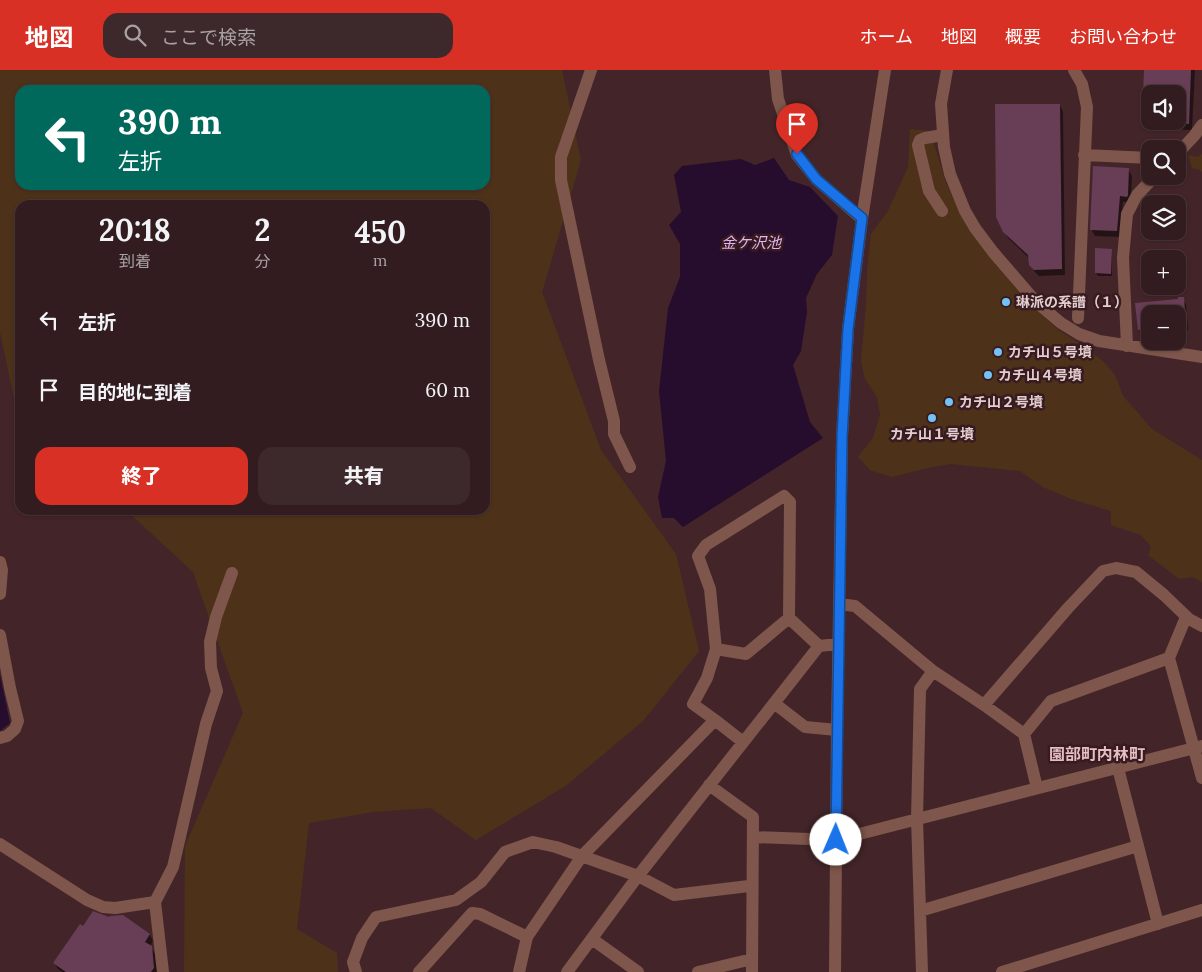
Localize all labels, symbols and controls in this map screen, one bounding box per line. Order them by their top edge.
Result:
search box [103,13,453,58]
icon: search [121,21,149,49]
text: 地図 [25,22,73,53]
text: ここで検索 [161,25,256,49]
text: ホーム [860,25,913,48]
text: 地図 [941,25,977,48]
text: 概要 [1005,25,1041,48]
text: お問い合わせ [1069,25,1177,48]
map controls [1141,85,1186,350]
button: sound [1141,85,1186,130]
text: 390 m [118,99,221,144]
pin [776,103,818,154]
icon: left [35,105,100,170]
icon: arrive [783,110,811,138]
button: search [1141,140,1186,185]
text: 左折 [118,147,162,175]
button: layers [1141,195,1186,240]
text: 20:18 [99,211,171,249]
text: 2 [255,211,271,249]
text: 450 [354,213,406,251]
water label: 金ケ沢池 [721,233,783,252]
text: m [373,250,387,270]
button: + [1141,250,1186,295]
text: 到着 [119,251,151,271]
text: 分 [255,251,271,271]
place label: 琳派の系譜（１） [1016,293,1128,311]
marker: 琳派の系譜（１） [1000,296,1012,308]
button: − [1141,305,1186,350]
icon: left [35,306,63,334]
text: 390 m [415,308,470,332]
text: 左折 [78,310,116,334]
place label: カチ山５号墳 [1008,343,1092,361]
marker: カチ山５号墳 [992,346,1004,358]
place label: カチ山４号墳 [998,366,1082,384]
marker: カチ山４号墳 [982,369,994,381]
icon: arrive [35,376,63,404]
text: 60 m [425,378,470,402]
text: 目的地に到着 [78,380,192,404]
place label: カチ山２号墳 [959,393,1043,411]
marker: カチ山２号墳 [943,396,955,408]
marker: カチ山１号墳 [926,412,938,424]
place label: カチ山１号墳 [890,425,974,443]
button: 終了 [35,447,248,505]
button: 共有 [258,447,470,505]
district label: 園部町内林町 [1049,744,1145,764]
position arrow [809,813,861,865]

